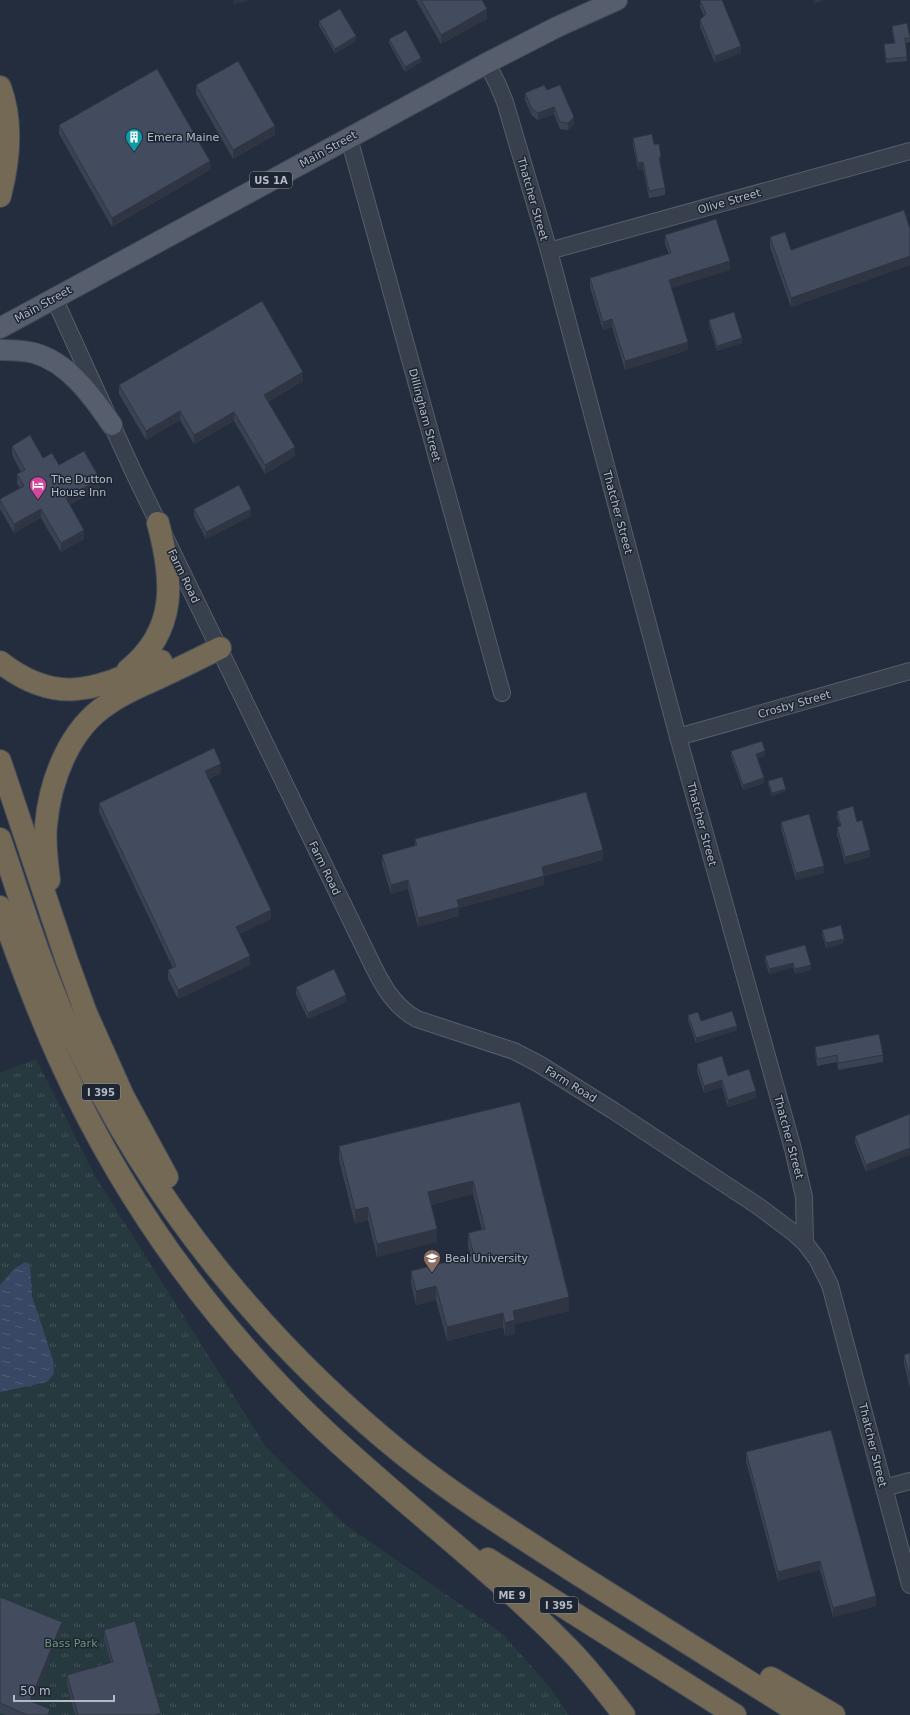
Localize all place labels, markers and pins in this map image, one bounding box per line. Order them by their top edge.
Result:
building icon: Emera Maine [124,127,144,152]
place label: Emera Maine [147,131,219,144]
place label: The Dutton House Inn [50,473,113,499]
hotel icon: The Dutton House Inn [28,475,48,500]
school or university icon: Beal University [422,1248,442,1273]
place label: Beal University [445,1252,529,1265]

